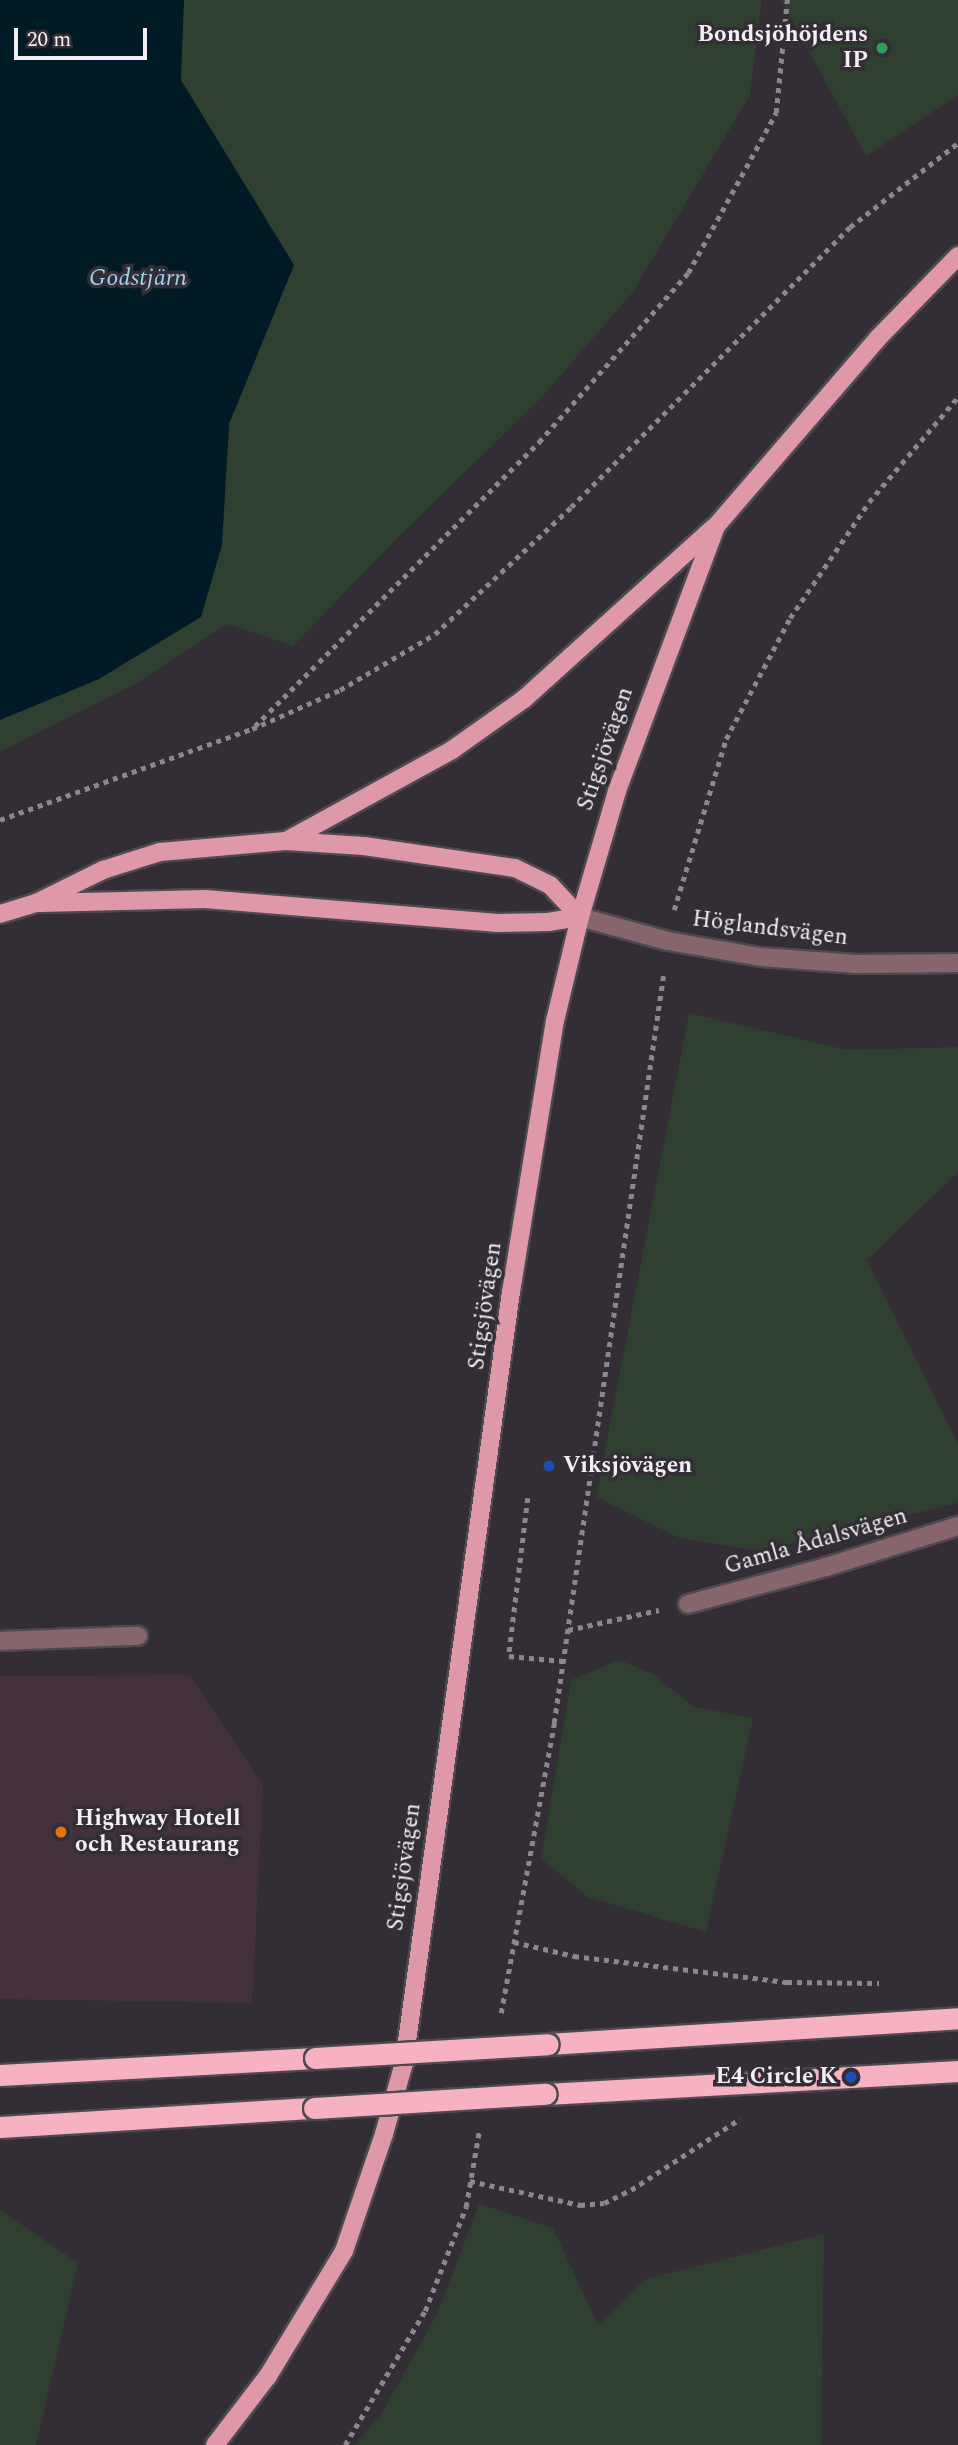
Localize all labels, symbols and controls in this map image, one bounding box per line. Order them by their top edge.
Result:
scale bar [18,14,150,58]
place label: Bondsjöhöjdens IP [698,21,868,75]
text: 20 m [27,24,71,56]
marker: Bondsjöhöjdens IP [874,40,890,56]
water label: Godstjärn [89,265,187,293]
street label: Stigsjövägen [572,684,640,814]
street label: Höglandsvägen [691,906,849,952]
street label: Stigsjövägen [463,1240,509,1372]
place label: Viksjövägen [563,1452,692,1480]
marker: Viksjövägen [541,1458,557,1474]
street label: Gamla Ådalsvägen [721,1503,911,1581]
street label: Stigsjövägen [382,1801,428,1933]
place label: Highway Hotell och Restaurang [75,1805,240,1859]
marker: Highway Hotell och Restaurang [53,1824,69,1840]
place label: E4 Circle K [715,2063,837,2091]
marker: E4 Circle K [843,2069,859,2085]

